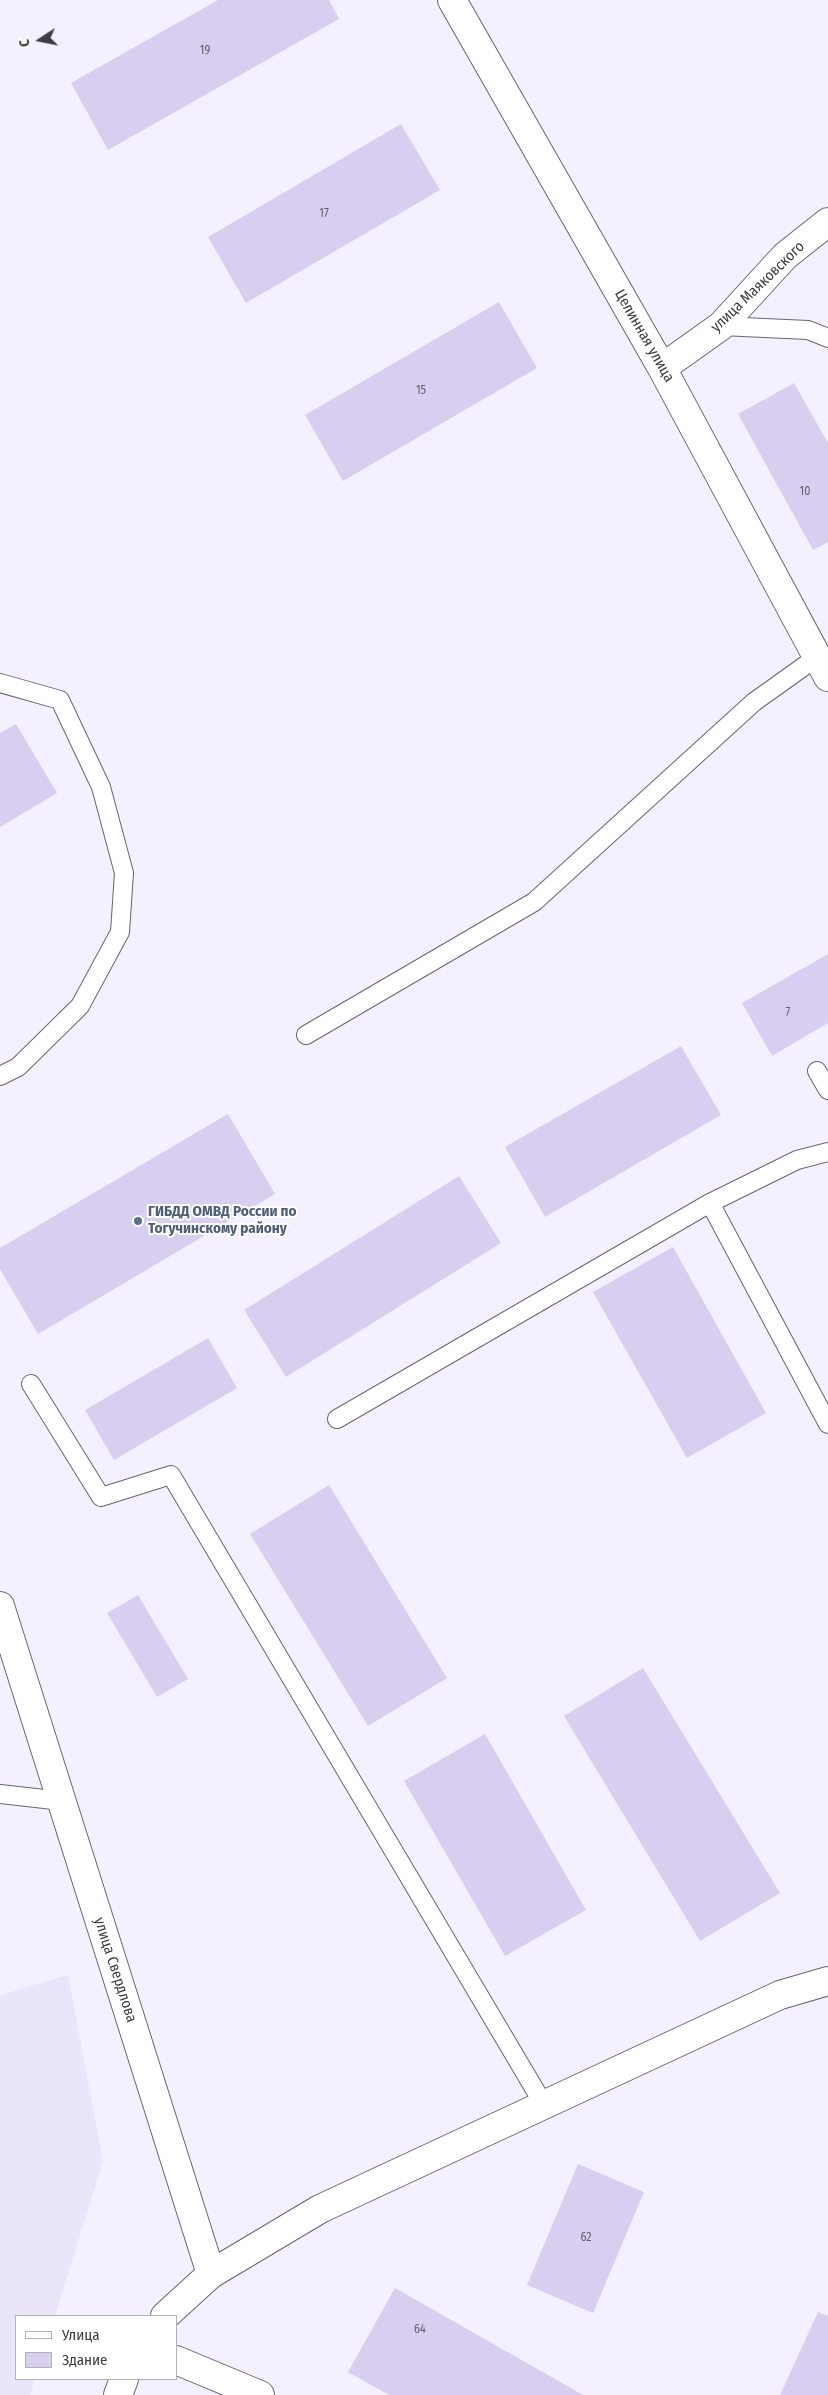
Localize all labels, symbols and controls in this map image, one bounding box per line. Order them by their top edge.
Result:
north arrow [15,15,65,65]
text: С [16,38,34,48]
house number: 19 [200,44,210,58]
house number: 17 [319,207,329,221]
street label: улица Маяковского [707,238,809,336]
street label: Целинная улица [610,286,678,386]
house number: 15 [416,384,426,398]
house number: 10 [800,485,810,499]
house number: 7 [786,1006,790,1020]
place label: ГИБДД ОМВД России по Тогучинскому району [148,1203,297,1238]
marker: ГИБДД ОМВД России по Тогучинскому району [132,1215,144,1227]
street label: улица Свердлова [90,1915,140,2025]
house number: 62 [580,2231,592,2245]
legend [15,2315,178,2380]
house number: 64 [414,2323,426,2337]
text: Улица [62,2326,100,2344]
text: Здание [62,2351,108,2369]

